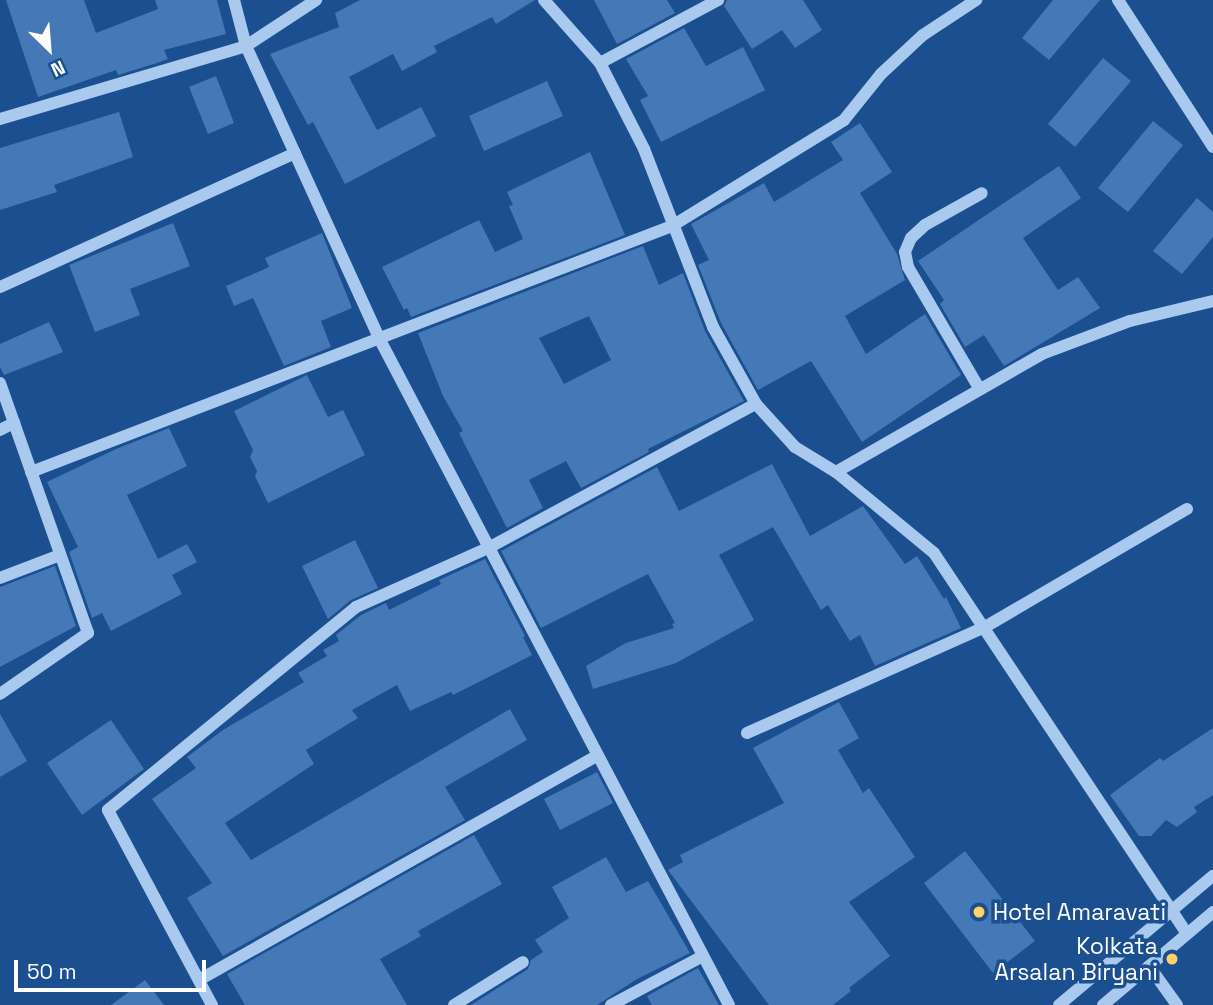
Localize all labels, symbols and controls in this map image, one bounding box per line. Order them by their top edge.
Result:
north arrow [14,14,84,84]
text: N [47,54,69,83]
place label: Hotel Amaravati [993,898,1166,926]
marker: Hotel Amaravati [971,904,987,920]
place label: Kolkata Arsalan Biryani [994,932,1158,986]
scale bar [18,946,210,990]
marker: Kolkata Arsalan Biryani [1164,951,1180,967]
text: 50 m [27,958,77,985]

